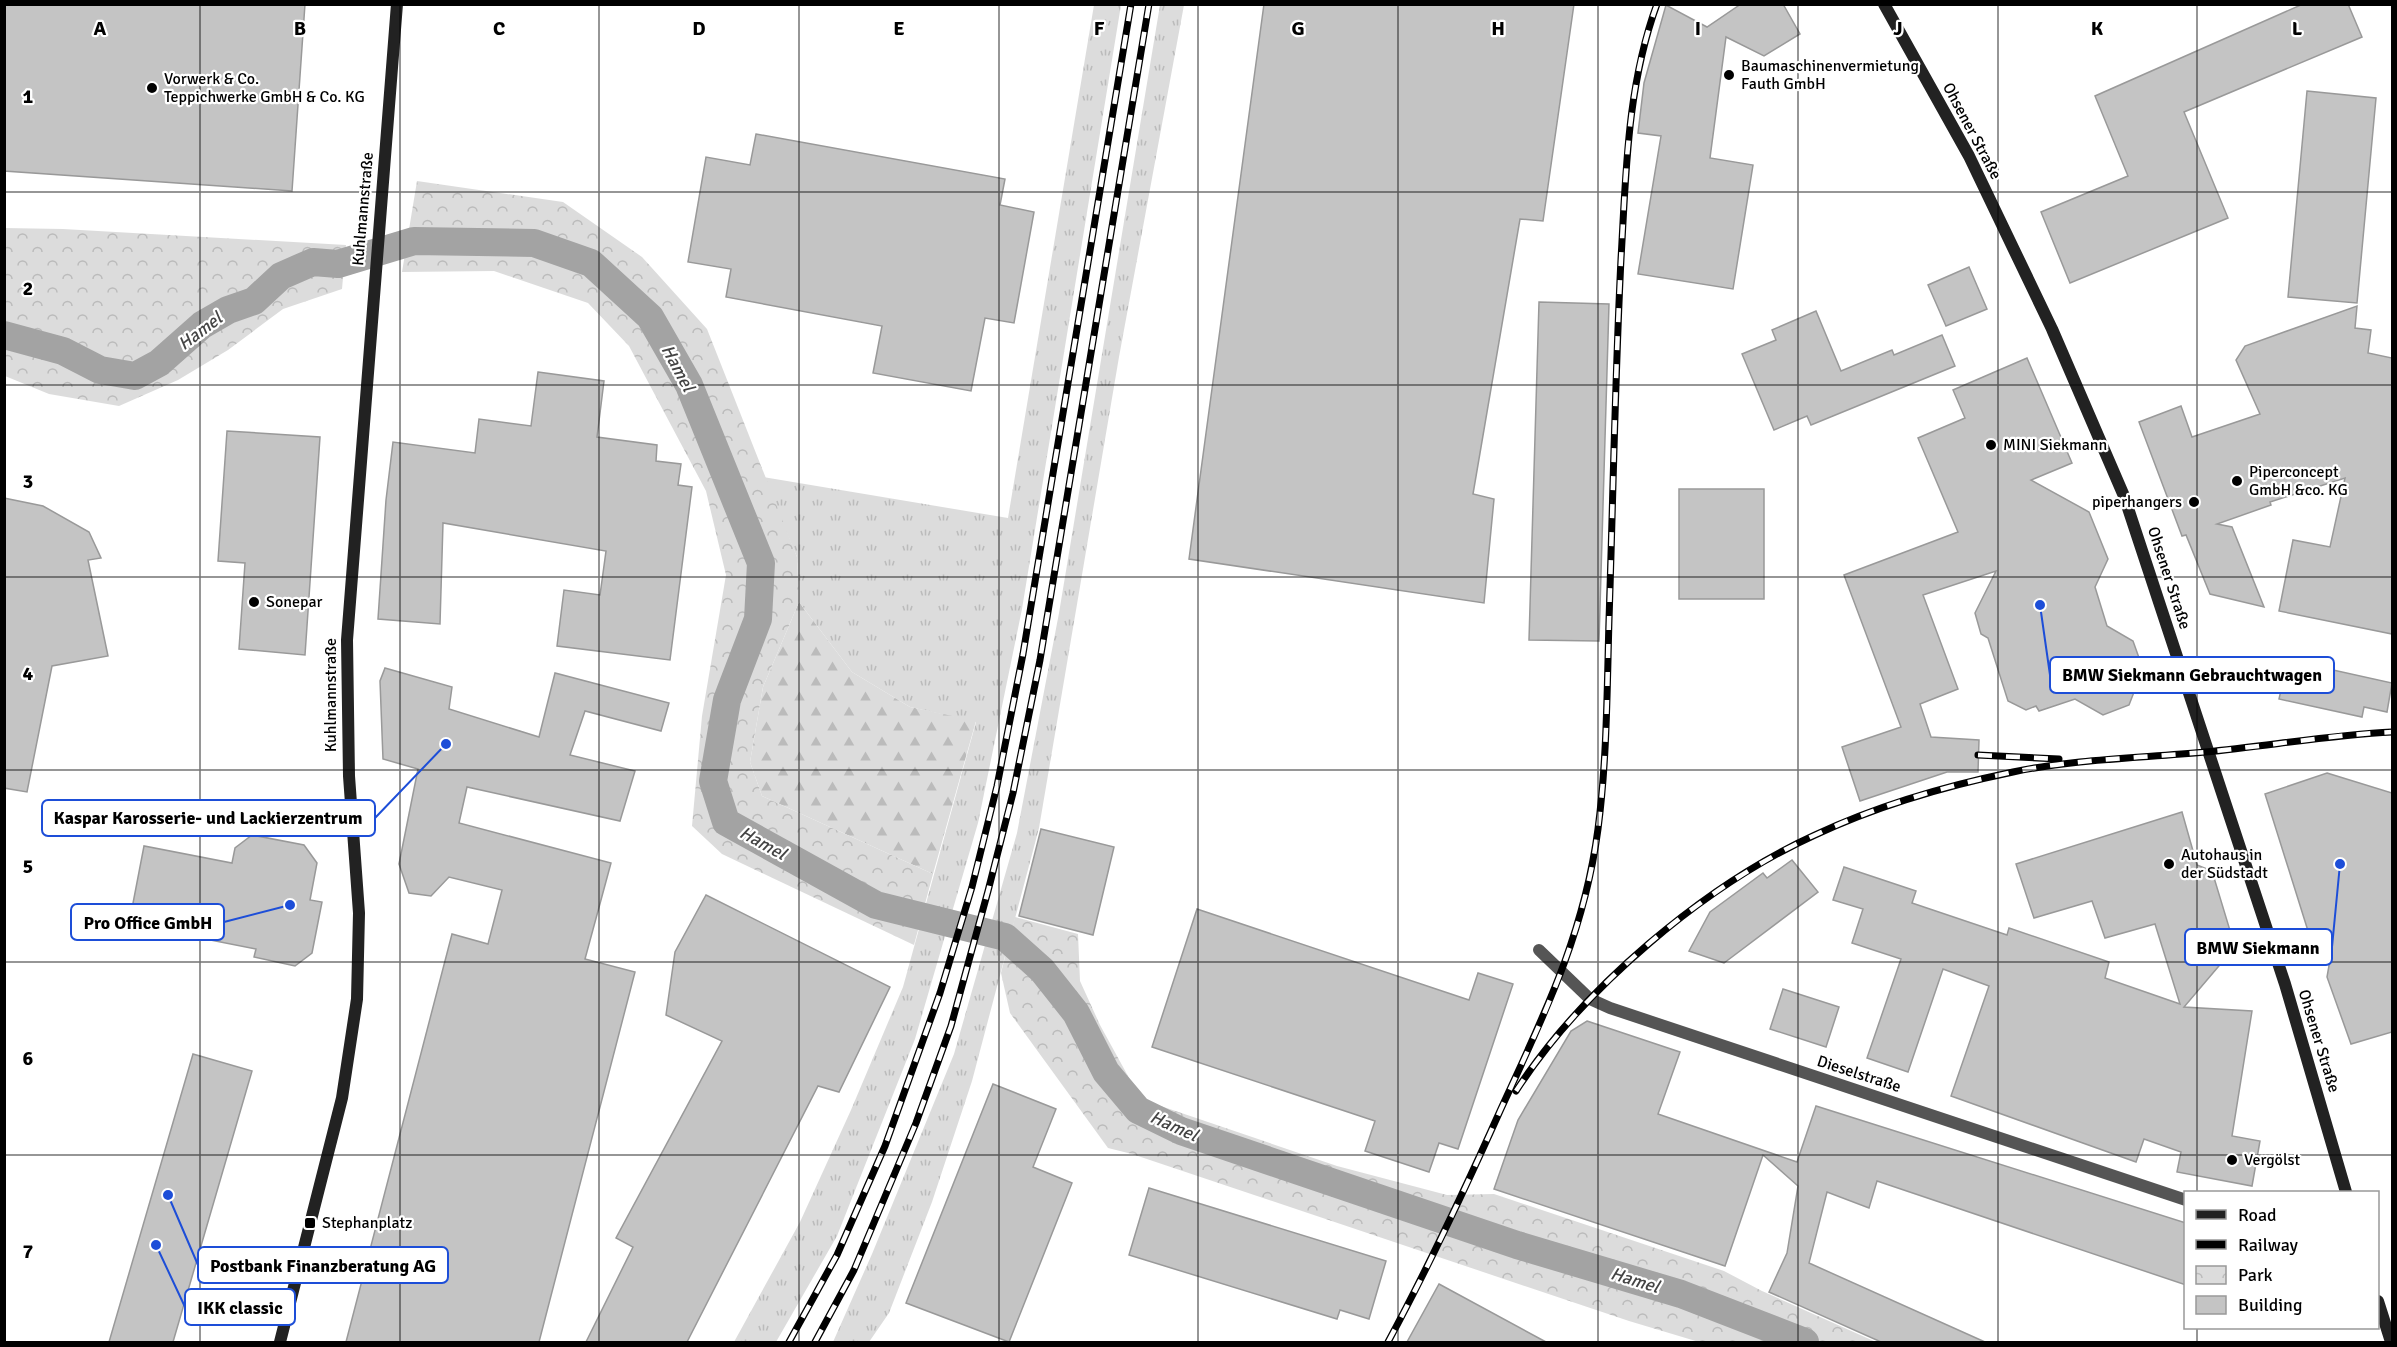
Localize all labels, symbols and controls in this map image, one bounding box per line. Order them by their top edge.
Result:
text: A [94,16,107,41]
text: B [294,16,306,41]
text: C [493,16,505,41]
text: D [692,16,706,41]
text: E [893,16,905,41]
text: F [1094,16,1105,41]
text: G [1291,16,1305,41]
text: H [1491,16,1505,41]
text: I [1695,16,1701,41]
text: J [1893,16,1903,41]
text: K [2091,16,2104,41]
text: L [2292,16,2303,41]
place label: Baumaschinenvermietung Fauth GmbH [1741,56,1919,94]
marker: Baumaschinenvermietung Fauth GmbH [1722,68,1736,82]
place label: Vorwerk & Co. Teppichwerke GmbH & Co. KG [164,69,365,107]
street label: Ohsener Straße [1938,79,2006,183]
marker: Vorwerk & Co. Teppichwerke GmbH & Co. KG [145,81,159,95]
text: 1 [23,84,34,109]
street label: Kuhlmannstraße [348,151,378,267]
text: 2 [23,276,33,301]
water label: Hamel [173,306,228,355]
water label: Hamel [657,341,700,397]
place label: MINI Siekmann [2003,435,2107,455]
marker: MINI Siekmann [1984,438,1998,452]
place label: Piperconcept GmbH &co. KG [2249,462,2348,500]
text: 3 [23,469,33,494]
marker: Piperconcept GmbH &co. KG [2230,474,2244,488]
place label: piperhangers [2092,492,2182,512]
marker: piperhangers [2187,495,2201,509]
street label: Ohsener Straße [2143,524,2195,632]
place label: Sonepar [266,592,323,612]
marker: Sonepar [247,595,261,609]
street label: Kuhlmannstraße [321,638,341,752]
callout: BMW Siekmann Gebrauchtwagen [2050,657,2334,693]
text: 4 [23,661,34,686]
text: BMW Siekmann Gebrauchtwagen [2062,664,2322,686]
callout: Kaspar Karosserie- und Lackierzentrum [42,800,375,836]
text: Kaspar Karosserie- und Lackierzentrum [54,807,362,829]
water label: Hamel [736,821,792,866]
place label: Autohaus in der Südstadt [2181,845,2268,883]
text: 5 [23,854,33,879]
marker: Autohaus in der Südstadt [2162,857,2176,871]
callout: Pro Office GmbH [71,904,224,940]
text: Pro Office GmbH [84,912,212,934]
callout: BMW Siekmann [2185,929,2332,965]
text: BMW Siekmann [2196,937,2320,959]
street label: Ohsener Straße [2294,987,2344,1095]
text: 6 [23,1046,34,1071]
street label: Dieselstraße [1815,1051,1903,1097]
water label: Hamel [1147,1106,1203,1147]
place label: Vergölst [2244,1150,2301,1170]
marker: Vergölst [2225,1153,2239,1167]
legend [2184,1191,2379,1329]
text: Road [2238,1204,2277,1226]
place label: Stephanplatz [322,1213,413,1233]
marker: Stephanplatz [303,1216,317,1230]
text: Railway [2238,1234,2299,1256]
text: 7 [23,1239,34,1264]
callout: Postbank Finanzberatung AG [198,1247,448,1283]
text: Postbank Finanzberatung AG [210,1255,436,1277]
water label: Hamel [1608,1262,1664,1298]
text: Park [2238,1264,2273,1286]
callout: IKK classic [185,1289,295,1325]
text: Building [2238,1294,2302,1316]
text: IKK classic [197,1297,283,1319]

